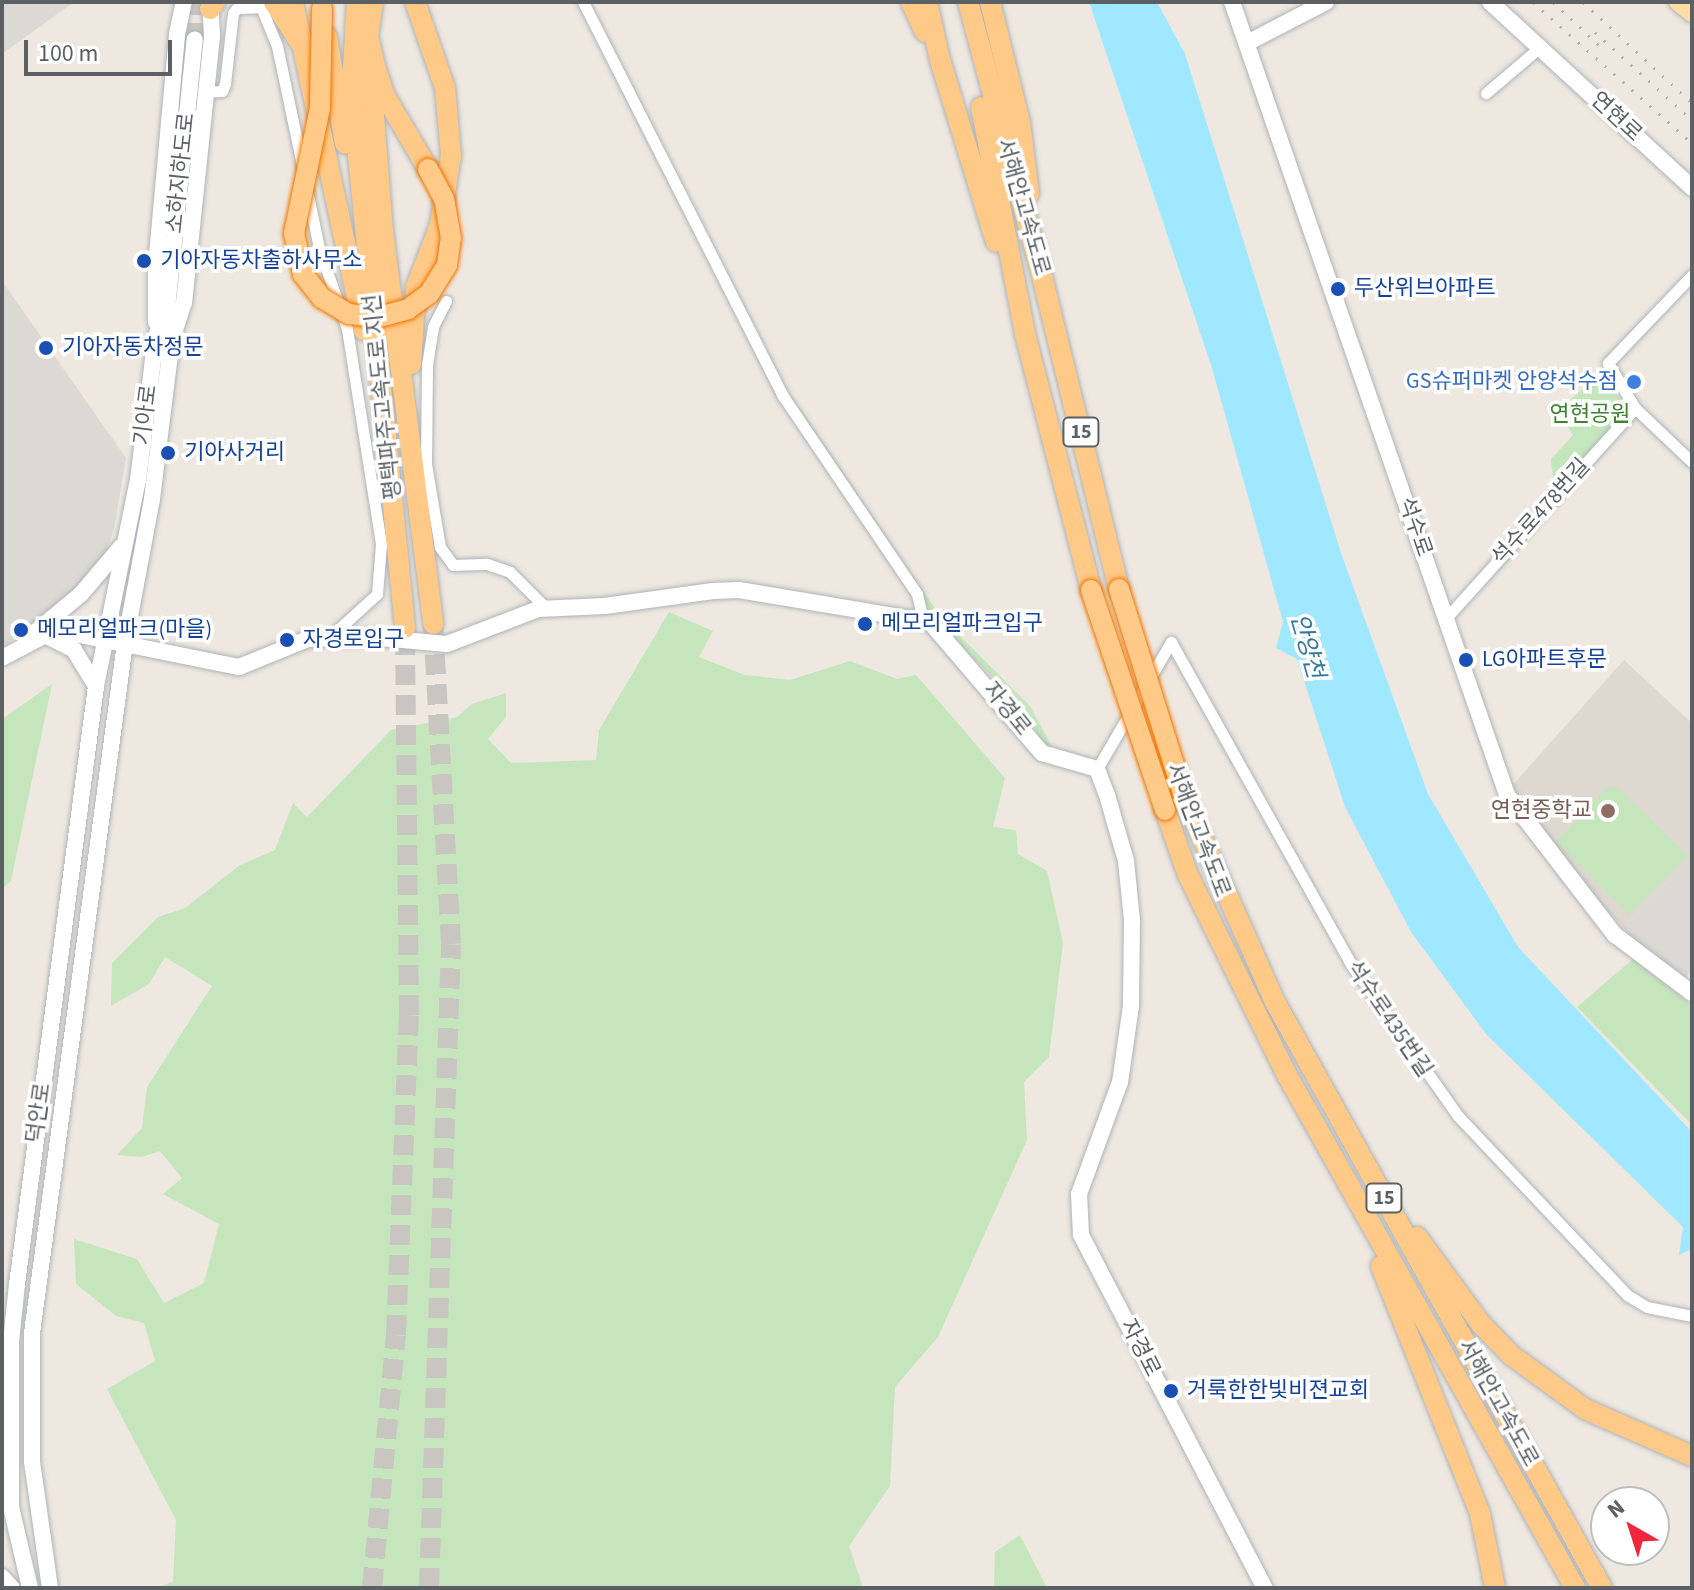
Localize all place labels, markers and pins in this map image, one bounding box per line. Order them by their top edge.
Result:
place label: 기아자동차출하사무소 [160,248,362,274]
marker: 기아자동차출하사무소 [135,252,153,270]
place label: 두산위브아파트 [1354,276,1496,302]
marker: 두산위브아파트 [1329,280,1347,298]
place label: 기아자동차정문 [62,335,204,361]
marker: 기아자동차정문 [37,339,55,357]
place label: GS슈퍼마켓 안양석수점 [1406,369,1618,395]
marker: GS슈퍼마켓 안양석수점 [1625,373,1643,391]
place label: 기아사거리 [184,440,285,466]
marker: 기아사거리 [159,444,177,462]
place label: 메모리얼파크입구 [881,611,1043,637]
marker: 메모리얼파크입구 [856,615,874,633]
place label: 메모리얼파크(마을) [37,617,212,643]
marker: 메모리얼파크(마을) [12,621,30,639]
place label: 자경로입구 [303,627,404,653]
marker: 자경로입구 [278,631,296,649]
place label: LG아파트후문 [1482,647,1607,673]
marker: LG아파트후문 [1457,651,1475,669]
place label: 연현중학교 [1491,798,1592,824]
marker: 연현중학교 [1599,802,1617,820]
place label: 거룩한한빛비젼교회 [1187,1378,1369,1404]
marker: 거룩한한빛비젼교회 [1162,1382,1180,1400]

